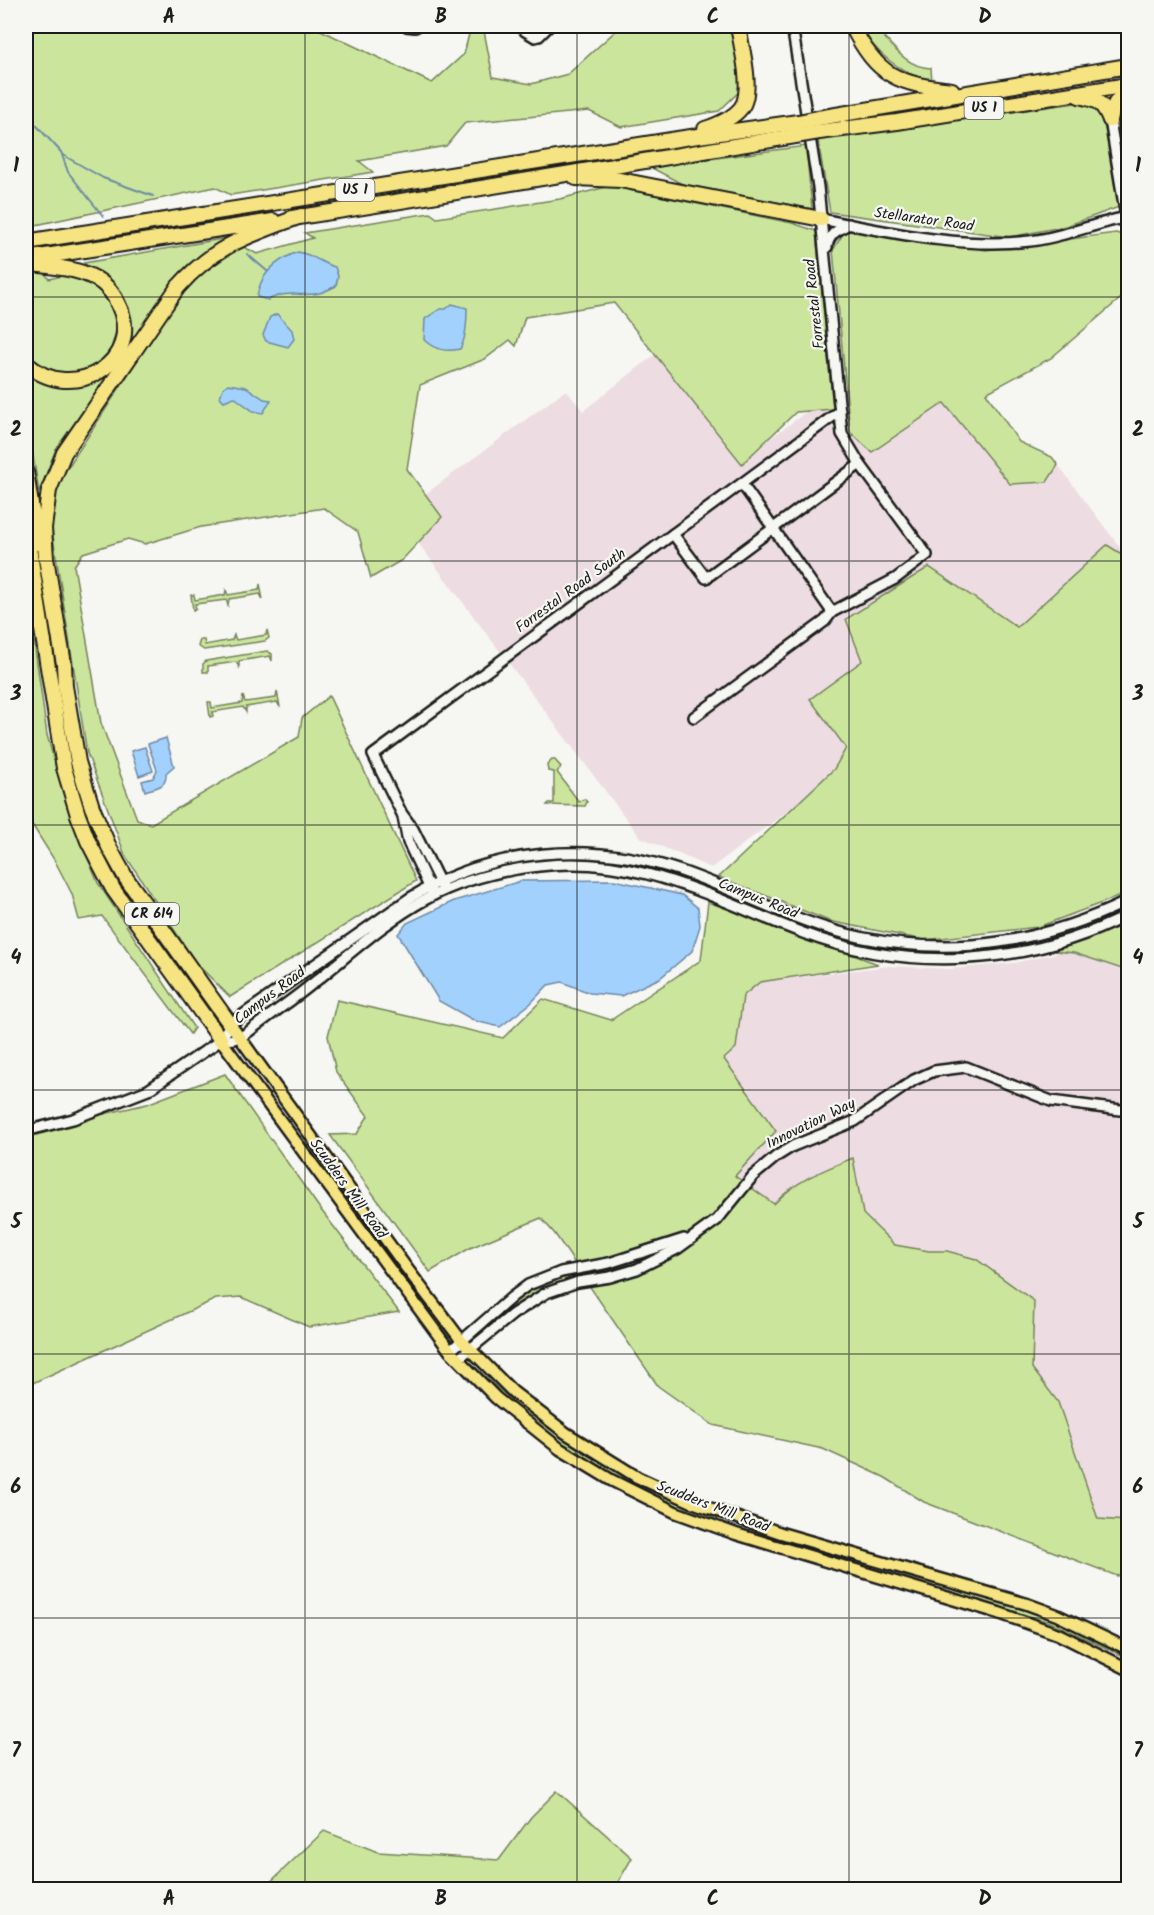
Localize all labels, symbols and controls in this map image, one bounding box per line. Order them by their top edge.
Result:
text: A [163,2,175,34]
text: B [435,2,447,34]
text: C [707,2,719,34]
text: D [978,2,992,34]
road number: US 1 [964,97,1004,119]
text: 1 [13,151,19,183]
text: 1 [1135,151,1141,183]
road number: US 1 [336,179,374,201]
street label: Stellarator Road [873,201,976,239]
street label: Forrestal Road [798,257,832,350]
text: 2 [10,415,22,447]
text: 2 [1132,415,1144,447]
street label: Forrestal Road South [510,542,632,640]
text: 3 [10,679,22,711]
text: 3 [1132,679,1144,711]
street label: Campus Road [714,872,802,926]
road number: CR 614 [125,903,179,925]
text: 4 [11,943,22,975]
text: 4 [1133,943,1144,975]
street label: Campus Road [229,961,312,1031]
street label: Innovation Way [762,1092,861,1156]
street label: Scudders Mill Road [303,1133,393,1245]
text: 5 [10,1207,23,1239]
text: 5 [1132,1207,1145,1239]
text: 6 [11,1472,22,1504]
text: 6 [1133,1472,1144,1504]
street label: Scudders Mill Road [653,1474,774,1540]
text: 7 [11,1736,21,1768]
text: 7 [1133,1736,1143,1768]
text: A [163,1884,175,1915]
text: B [435,1884,447,1915]
text: C [707,1884,719,1915]
text: D [978,1884,992,1915]

